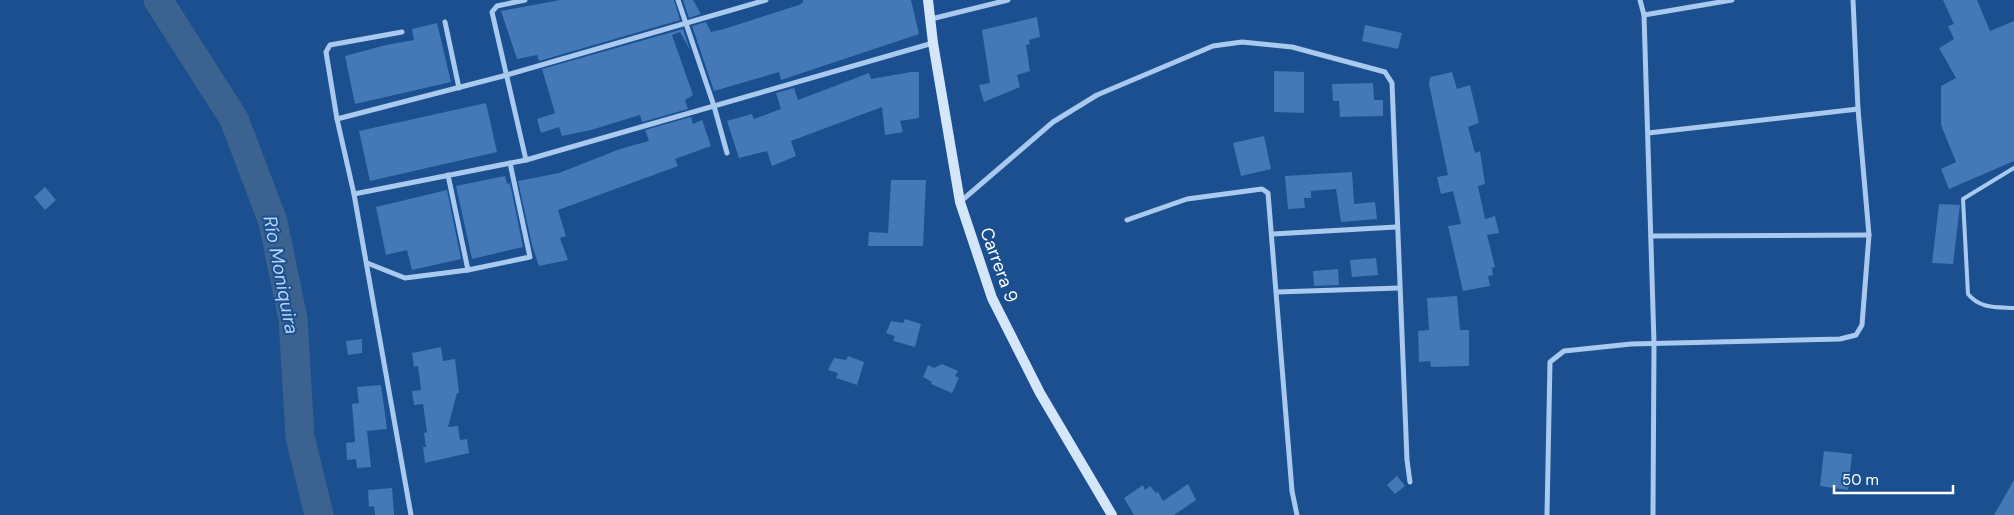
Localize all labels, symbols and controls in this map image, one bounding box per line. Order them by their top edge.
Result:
water label: Río Moniquira [257,214,305,336]
street label: Carrera 9 [974,224,1024,306]
scale bar [1834,462,1953,494]
text: 50 m [1842,470,1879,490]

